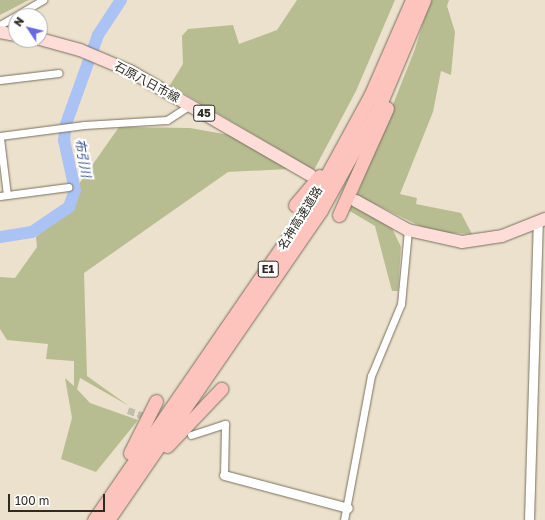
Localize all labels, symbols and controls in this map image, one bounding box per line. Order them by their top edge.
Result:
north arrow [8,8,48,48]
text: N [11,14,26,29]
street label: 石原八日市線 [112,59,182,105]
road number: 45 [193,104,215,122]
water label: 布引川 [72,137,94,179]
street label: 名神高速道路 [275,184,325,252]
road number: E1 [257,260,279,278]
scale bar [10,486,107,512]
text: 100 m [15,493,49,508]

